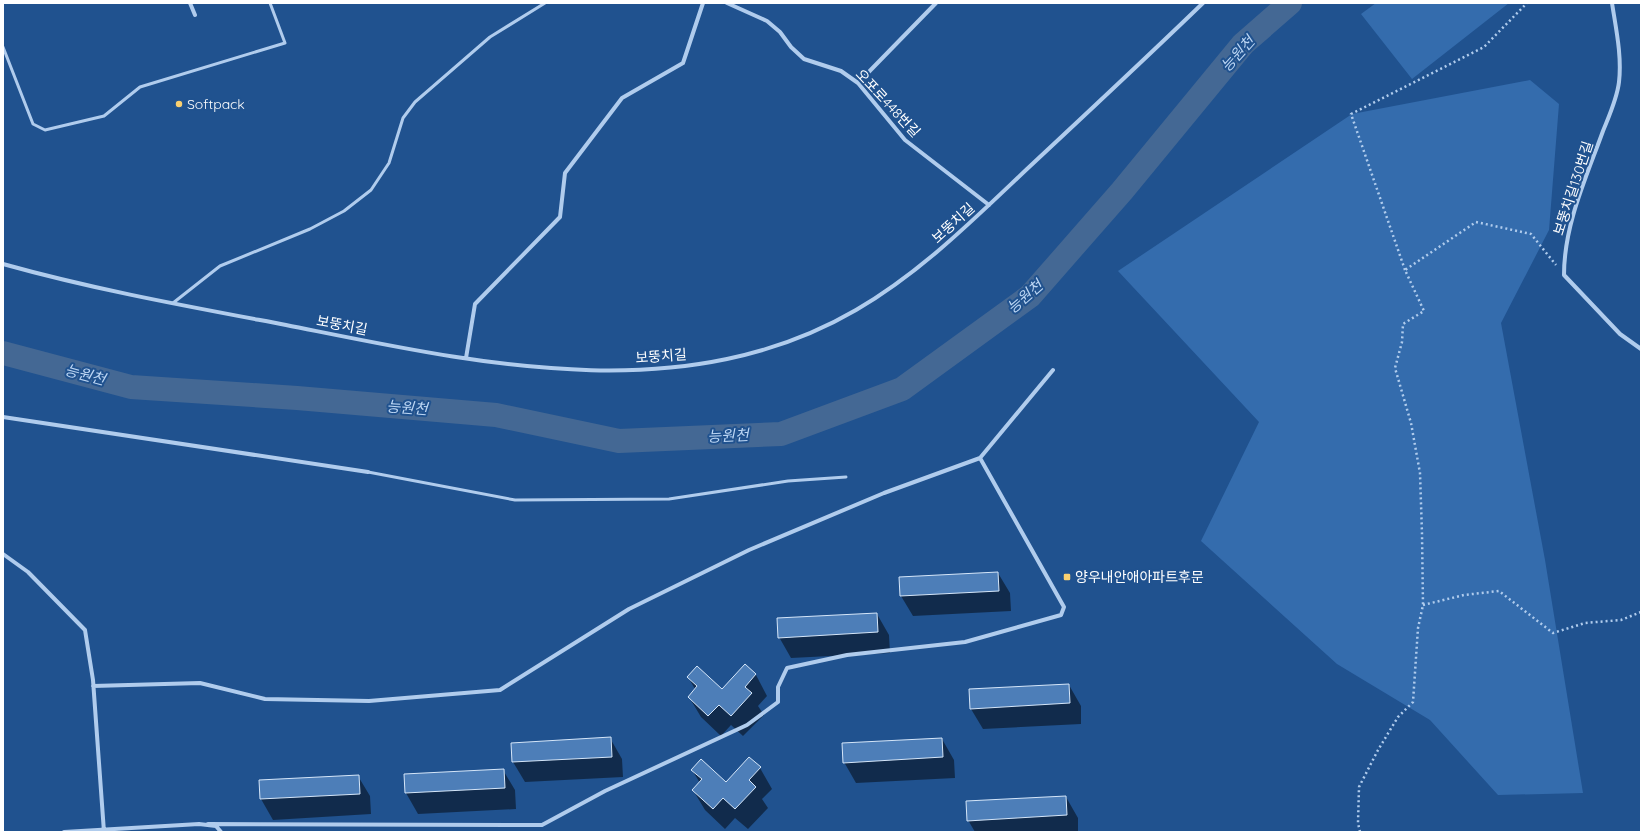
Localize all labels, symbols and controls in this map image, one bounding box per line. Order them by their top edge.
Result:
water label: 능원천 [1217,30,1260,75]
street label: 오포로448번길 [852,65,924,141]
place label: Softpack [187,95,245,113]
marker: Softpack [174,99,184,109]
street label: 보뚱치길130번길 [1549,139,1597,237]
street label: 보뚱치길 [928,199,978,247]
water label: 능원천 [1003,274,1048,317]
street label: 보뚱치길 [315,311,369,339]
street label: 보뚱치길 [635,345,687,367]
water label: 능원천 [63,360,110,390]
water label: 능원천 [386,397,431,419]
water label: 능원천 [707,425,751,446]
place label: 양우내안애아파트후문 [1075,568,1204,586]
marker: 양우내안애아파트후문 [1062,572,1072,582]

